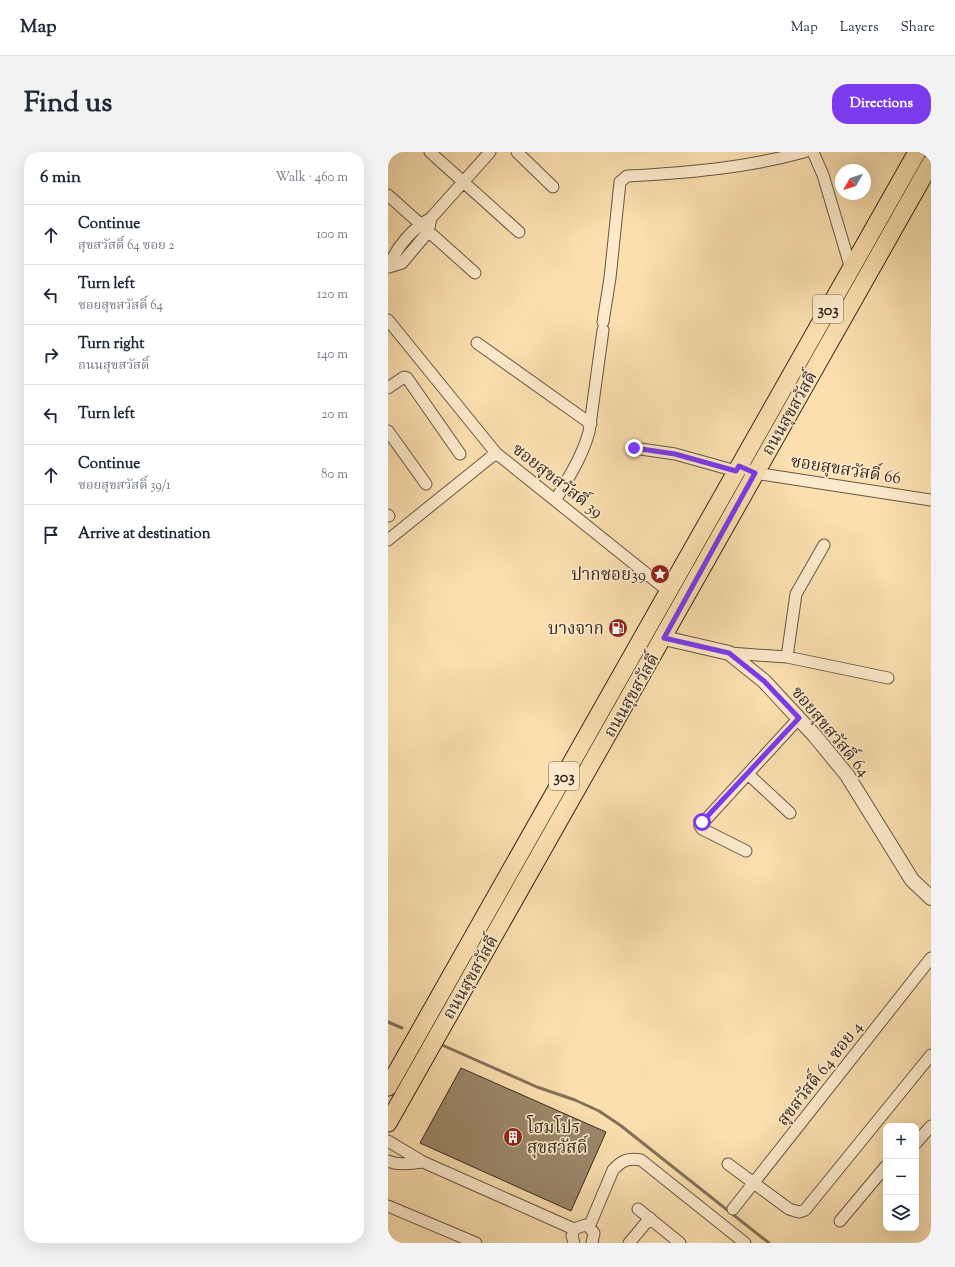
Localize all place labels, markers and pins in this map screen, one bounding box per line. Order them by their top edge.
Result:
place icon: ปากซอย39 [649,563,671,585]
place label: ปากซอย39 [571,564,646,588]
fuel station icon: บางจาก [607,617,629,639]
place label: บางจาก [548,618,604,642]
place label: โฮมโปร สุขสวัสดิ์ [526,1114,589,1161]
building icon: โฮมโปร สุขสวัสดิ์ [502,1126,524,1148]

